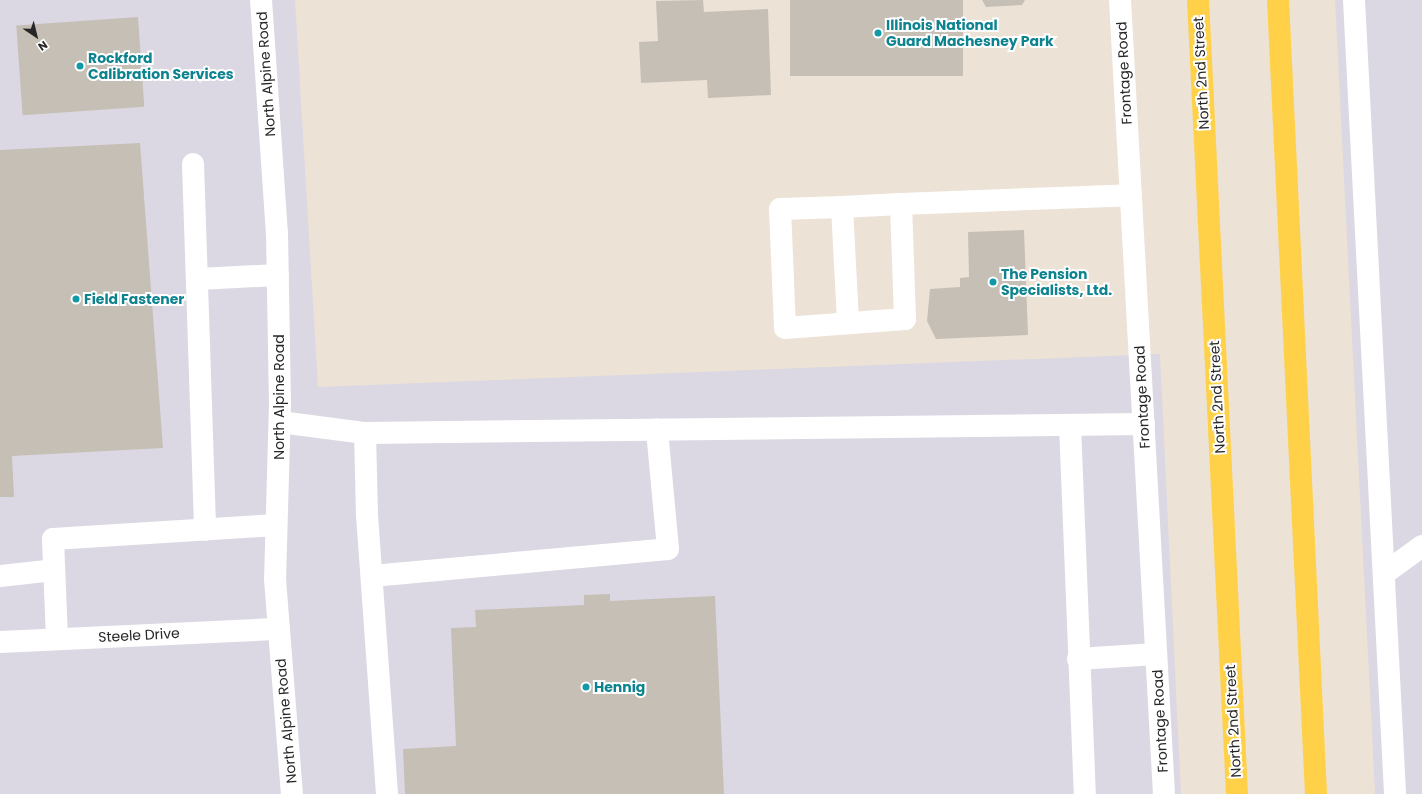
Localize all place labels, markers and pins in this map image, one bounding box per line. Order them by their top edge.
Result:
place label: Illinois National Guard Machesney Park [886,17,1054,50]
marker: Illinois National Guard Machesney Park [873,28,883,38]
place label: Rockford Calibration Services [88,50,234,82]
marker: Rockford Calibration Services [75,61,85,71]
place label: The Pension Specialists, Ltd. [1001,266,1112,298]
marker: The Pension Specialists, Ltd. [988,277,998,287]
place label: Field Fastener [84,291,184,307]
marker: Field Fastener [71,294,81,304]
place label: Hennig [594,679,645,695]
marker: Hennig [581,682,591,692]

